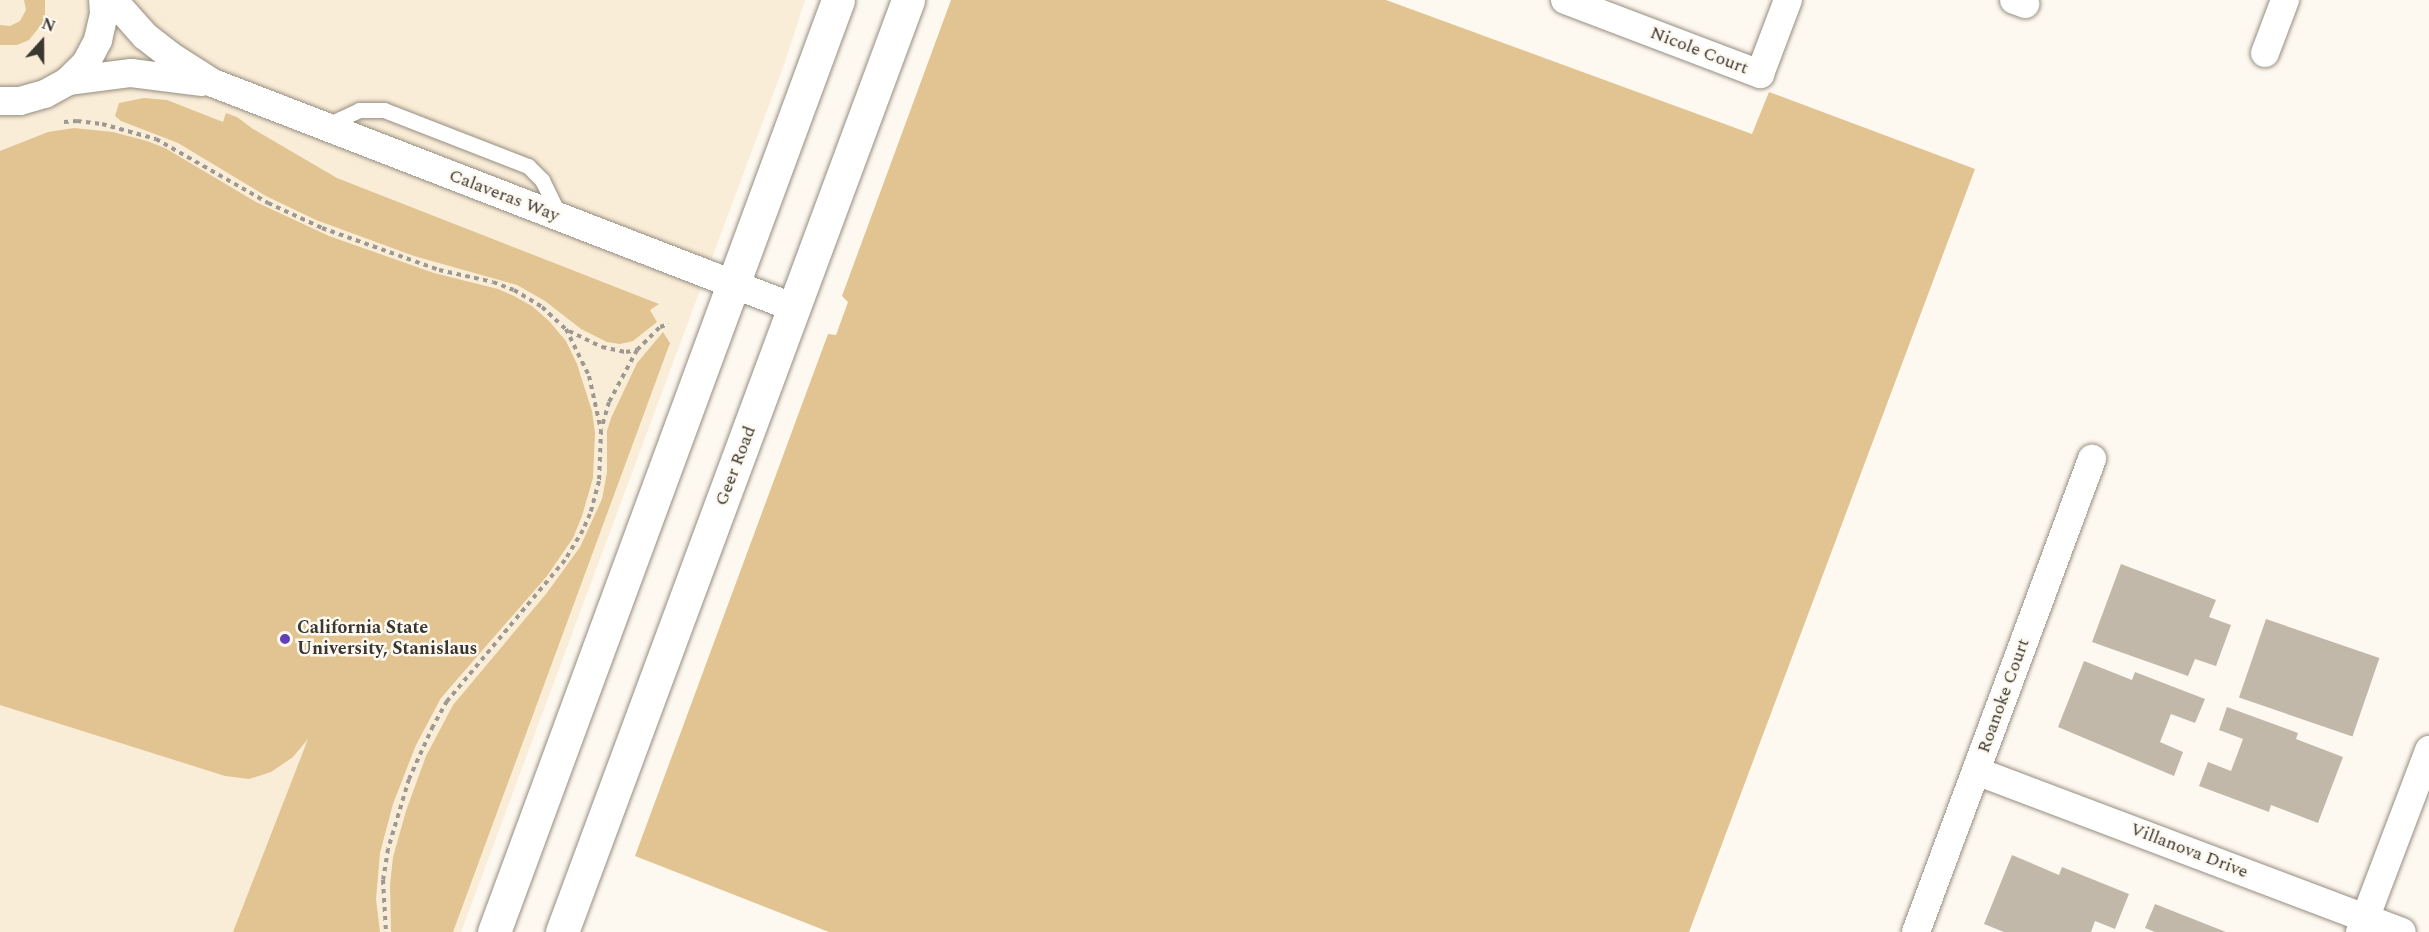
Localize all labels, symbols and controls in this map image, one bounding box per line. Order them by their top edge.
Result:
north arrow [12,12,72,72]
text: N [38,12,59,39]
street label: Nicole Court [1647,22,1751,80]
street label: Calaveras Way [446,165,562,227]
street label: Geer Road [711,423,761,509]
place label: California State University, Stanislaus [297,618,477,660]
marker: California State University, Stanislaus [278,632,292,646]
street label: Roanoke Court [1973,636,2035,756]
street label: Villanova Drive [2127,819,2251,883]

